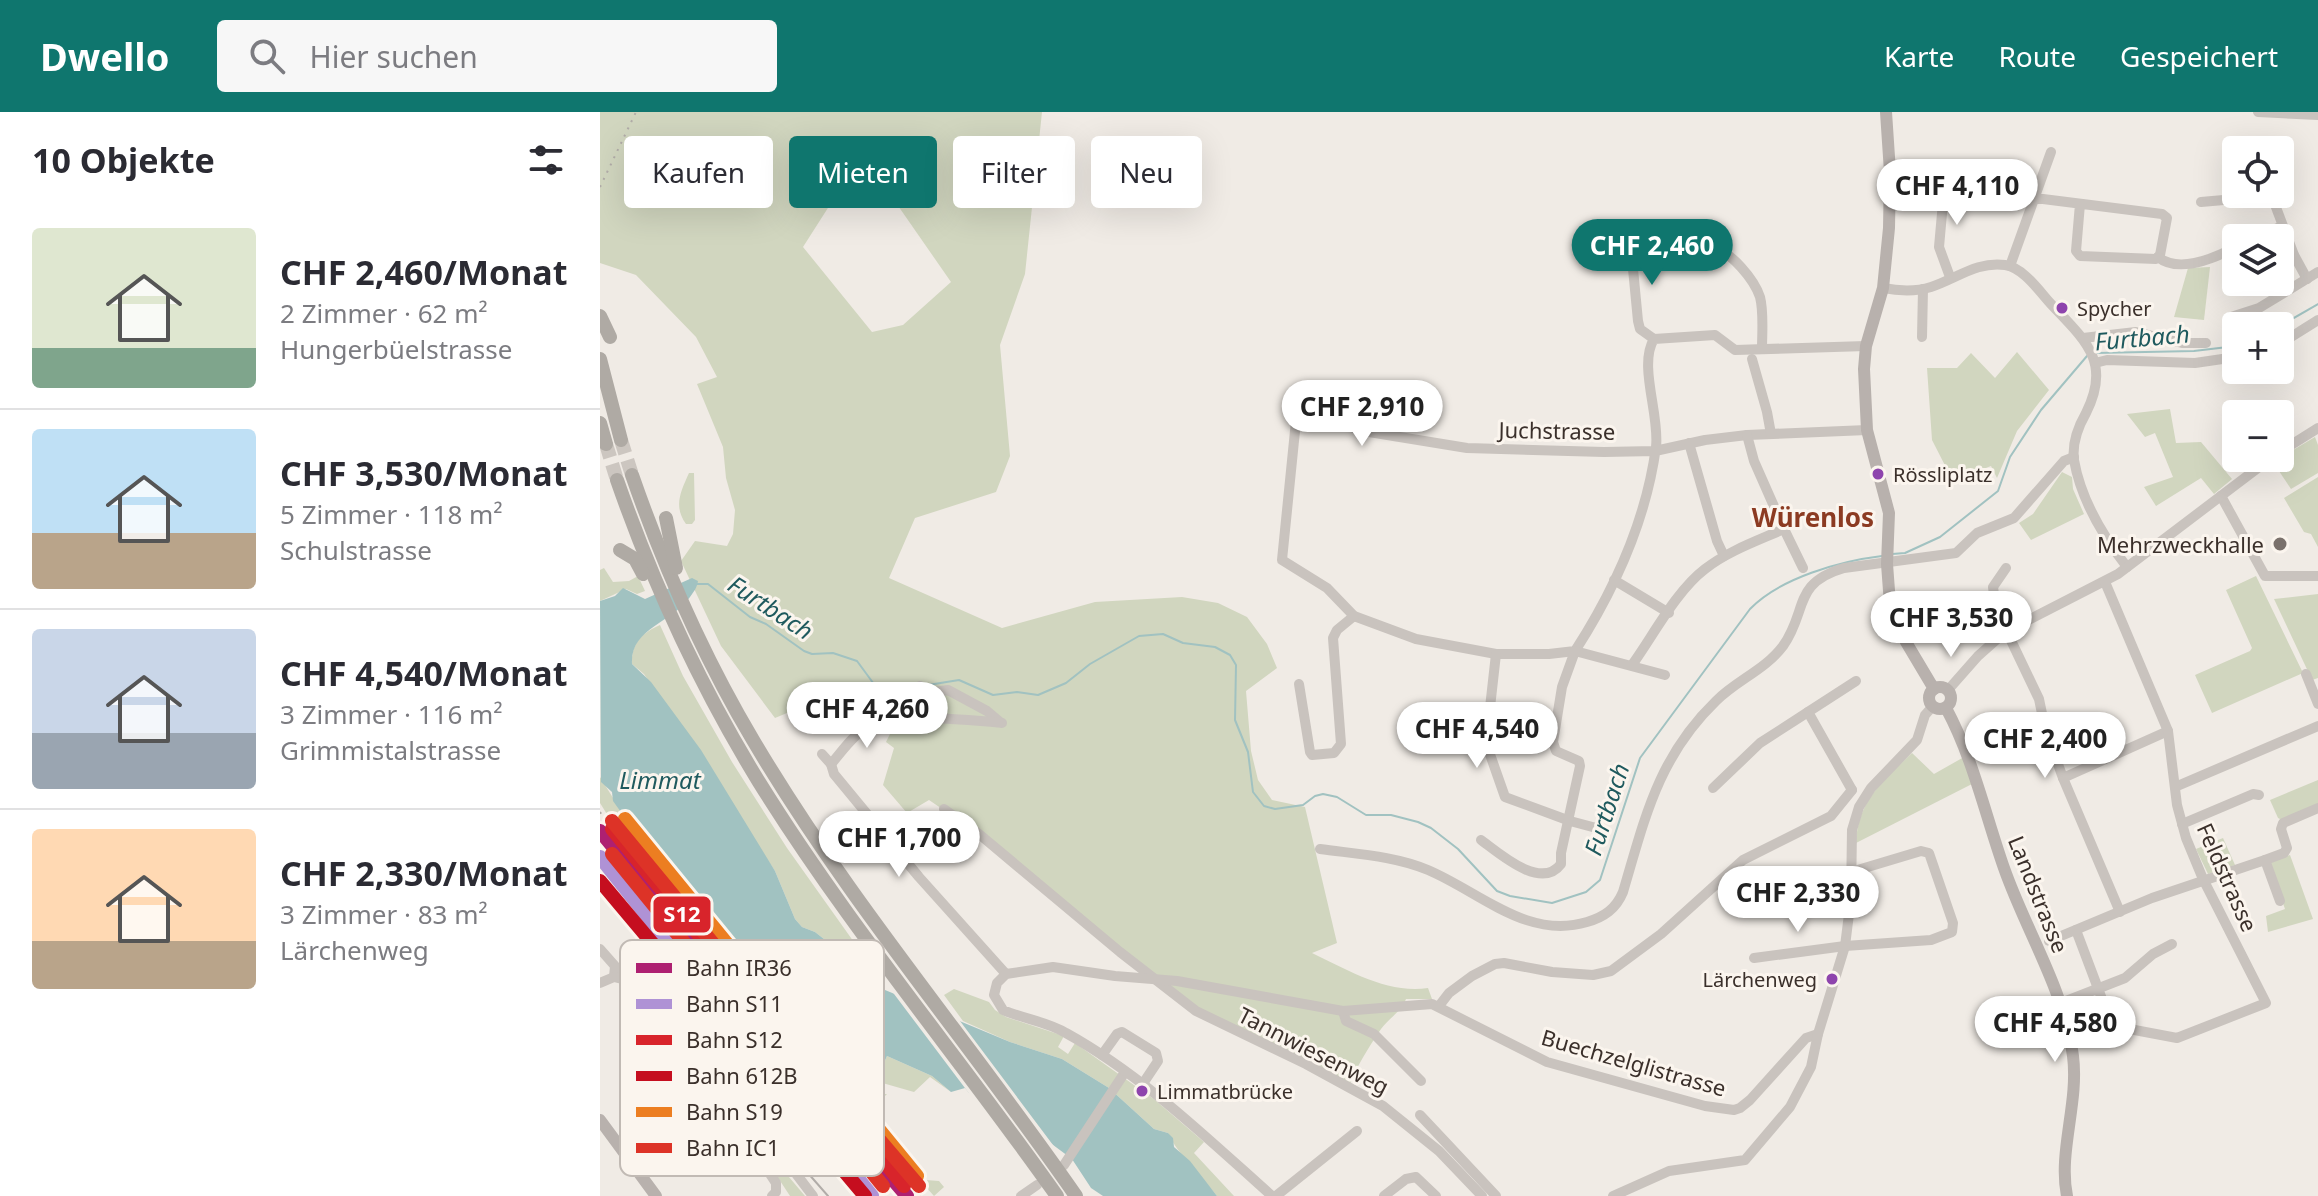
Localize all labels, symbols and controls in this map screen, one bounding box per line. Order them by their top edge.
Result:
search box [217,20,777,92]
text: Dwello [40,30,169,82]
icon: search [245,34,289,78]
text: Hier suchen [309,36,478,77]
text: Karte [1884,37,1954,75]
text: Route [1998,37,2076,75]
text: Gespeichert [2120,37,2278,75]
chip: Kaufen [624,136,773,208]
chip: Mieten [789,136,937,208]
chip: Filter [953,136,1075,208]
chip: Neu [1091,136,1202,208]
map controls [2222,136,2294,472]
button: locate [2222,136,2294,208]
text: 10 Objekte [32,137,215,183]
icon: filters [524,138,568,182]
pin: CHF 4,110 [1865,159,2049,227]
text: CHF 4,110 [1895,167,2019,203]
pin: CHF 2,460 [1560,219,1744,287]
button: layers [2222,224,2294,296]
text: CHF 2,460 [1590,227,1714,263]
text: CHF 2,460/Monat [280,249,567,295]
icon: home [96,260,192,356]
text: 2 Zimmer · 62 m² [280,295,488,331]
place label: Spycher [2077,295,2152,322]
marker: Spycher [2054,300,2070,316]
button: + [2222,312,2294,384]
water label: Furtbach [2093,316,2191,358]
text: Hungerbüelstrasse [280,331,512,367]
pin: CHF 2,910 [1270,380,1454,448]
text: CHF 2,910 [1300,388,1424,424]
button: − [2222,400,2294,472]
street label: Juchstrasse [1496,414,1616,446]
text: CHF 3,530/Monat [280,450,567,496]
icon: home [96,461,192,557]
place label: Rössliplatz [1893,461,1992,488]
marker: Rössliplatz [1870,466,1886,482]
text: 5 Zimmer · 118 m² [280,496,503,532]
district label: Würenlos [1752,499,1874,535]
place label: Mehrzweckhalle [2097,529,2264,559]
text: Schulstrasse [280,532,432,568]
marker: Mehrzweckhalle [2271,535,2289,553]
water label: Furtbach [722,567,820,647]
pin: CHF 3,530 [1859,591,2043,659]
text: CHF 3,530 [1889,599,2013,635]
text: CHF 4,540/Monat [280,650,567,696]
icon: home [96,661,192,757]
pin: CHF 4,260 [775,682,959,750]
text: CHF 4,260 [805,690,929,726]
text: 3 Zimmer · 116 m² [280,696,503,732]
pin: CHF 4,540 [1385,702,1569,770]
text: CHF 4,540 [1415,710,1539,746]
pin: CHF 2,400 [1953,712,2137,780]
text: CHF 2,400 [1983,720,2107,756]
text: Grimmistalstrasse [280,732,501,768]
water label: Furtbach [1576,759,1636,859]
water label: Limmat [619,763,702,796]
pin: CHF 1,700 [807,811,991,879]
street label: Feldstrasse [2191,818,2265,936]
text: CHF 1,700 [837,819,961,855]
street label: Landstrasse [2002,831,2076,957]
text: CHF 2,330/Monat [280,850,567,896]
icon: home [96,861,192,957]
pin: CHF 2,330 [1706,866,1890,934]
text: CHF 2,330 [1736,874,1860,910]
line badge: S12 [652,895,712,934]
text: 3 Zimmer · 83 m² [280,896,488,932]
text: S12 [663,898,701,928]
text: Lärchenweg [280,932,429,968]
legend [620,940,884,1176]
text: Bahn IR36 [686,952,792,982]
place label: Lärchenweg [1703,966,1817,993]
marker: Lärchenweg [1824,971,1840,987]
text: Bahn S11 [686,988,783,1018]
pin: CHF 4,580 [1963,996,2147,1064]
street label: Tannwiesenweg [1234,999,1394,1101]
text: CHF 4,580 [1993,1004,2117,1040]
street label: Buechzelglistrasse [1538,1021,1730,1103]
text: Bahn S12 [686,1024,783,1054]
text: Bahn 612B [686,1060,798,1090]
place label: Limmatbrücke [1157,1078,1293,1105]
marker: Limmatbrücke [1134,1083,1150,1099]
text: Bahn S19 [686,1096,783,1126]
text: Bahn IC1 [686,1132,780,1162]

